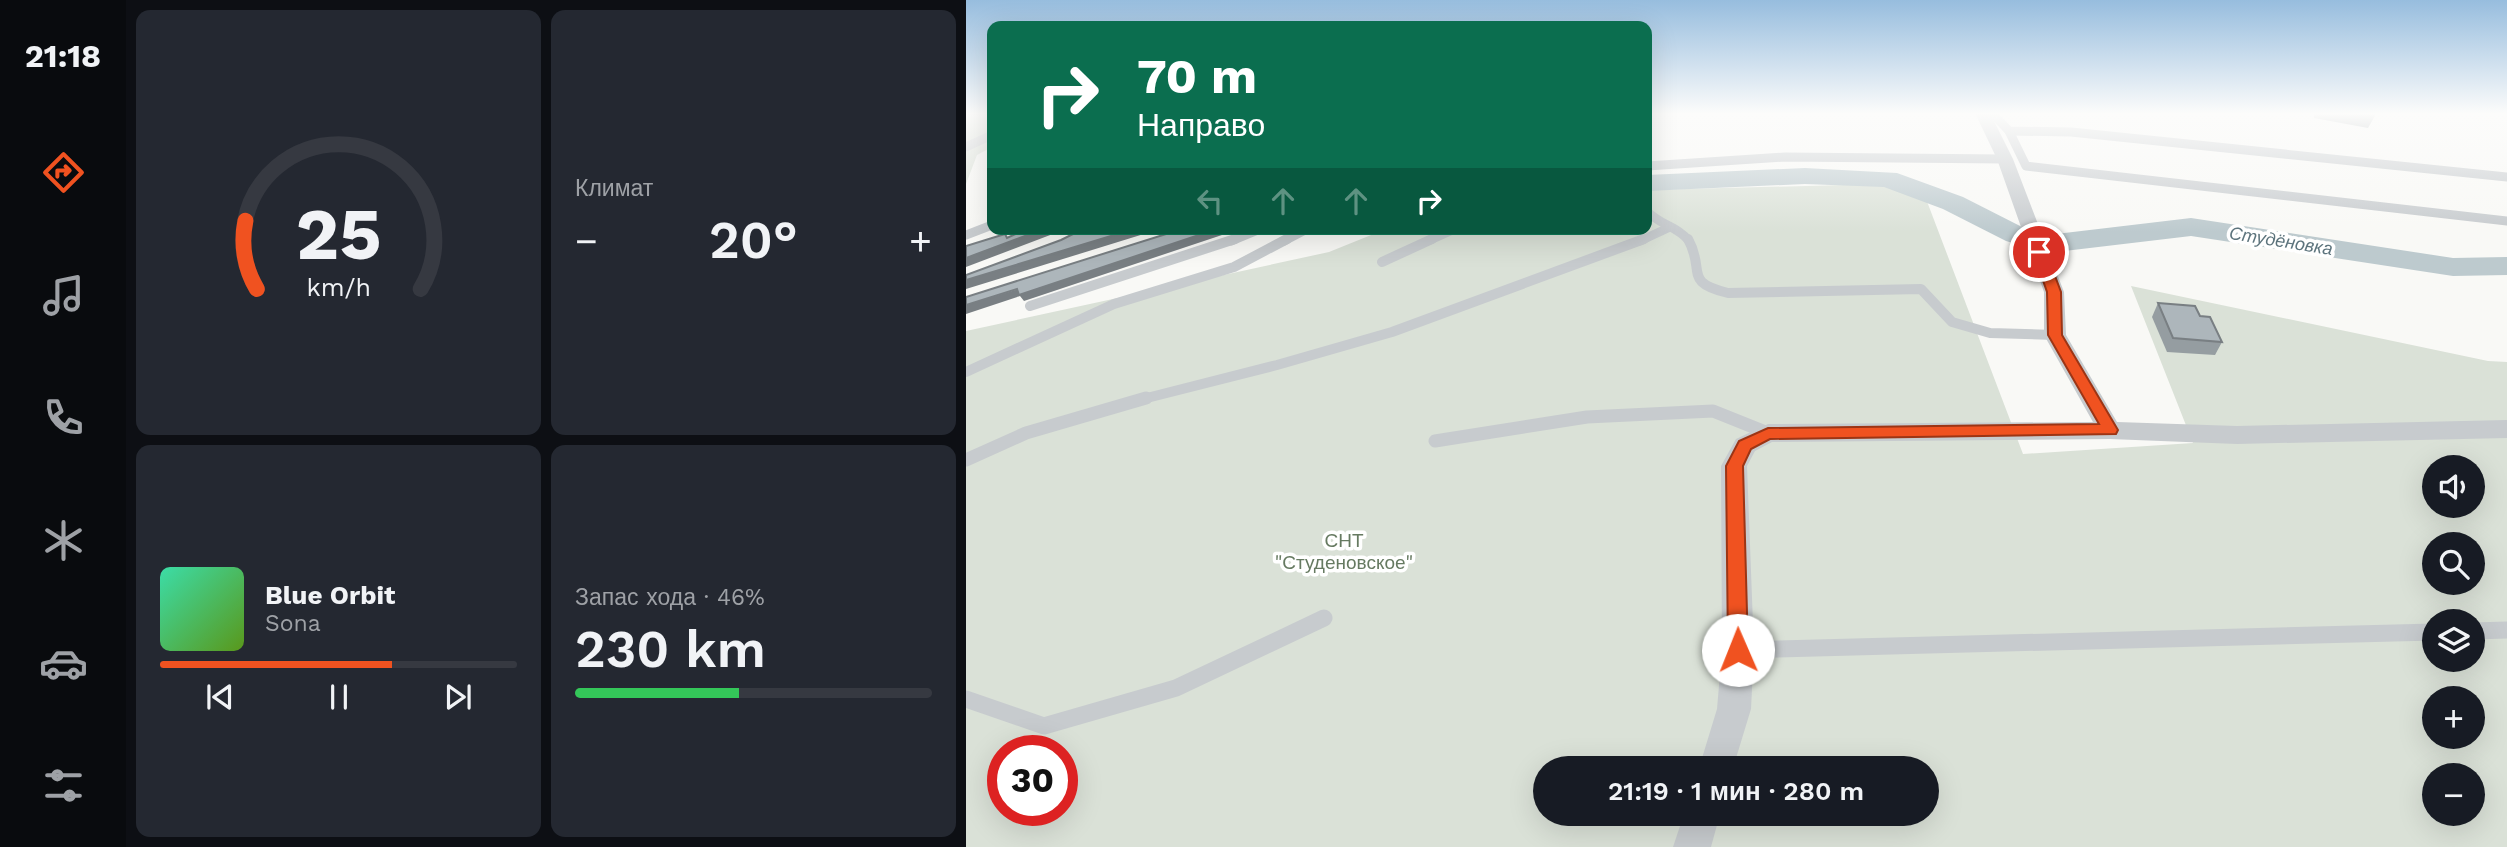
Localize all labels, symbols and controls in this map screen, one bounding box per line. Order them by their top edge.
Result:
text: 21:18 [25,37,101,75]
text: 70 m [1137,47,1257,105]
icon: right [1022,49,1113,140]
text: Направо [1137,106,1265,144]
icon: directions [39,148,88,197]
text: Климат [575,175,653,202]
icon: left [1191,182,1229,220]
icon: ahead [1264,182,1302,220]
icon: ahead [1337,182,1375,220]
icon: right [1410,182,1448,220]
text: 25 [296,191,381,277]
text: 20° [709,210,798,271]
text: − [575,219,598,263]
text: + [909,219,932,263]
pin [2009,222,2069,282]
water label: Студёновка [2228,222,2334,259]
icon: arrive [2020,233,2058,271]
icon: music [39,271,88,320]
text: km/h [306,272,371,301]
icon: phone [39,393,88,442]
map controls [2422,455,2485,826]
button: sound [2422,455,2485,518]
icon: climate [39,516,88,565]
park label: СНТ "Студеновское" [1275,529,1413,574]
button: search [2422,532,2485,595]
text: Blue Orbit [265,580,395,610]
text: Запас хода · 46% [575,584,765,611]
button: layers [2422,609,2485,672]
text: Sona [265,610,321,637]
position arrow [1701,613,1775,687]
text: 230 km [575,619,766,680]
icon: car [39,639,88,688]
icon: previous [201,678,239,716]
icon: pause [320,678,358,716]
icon: next [439,678,477,716]
button: + [2422,686,2485,749]
speed limit sign: 30 [987,735,1078,826]
icon: filters [39,761,88,810]
button: − [2422,763,2485,826]
text: 21:19 · 1 мин · 280 m [1608,776,1864,806]

